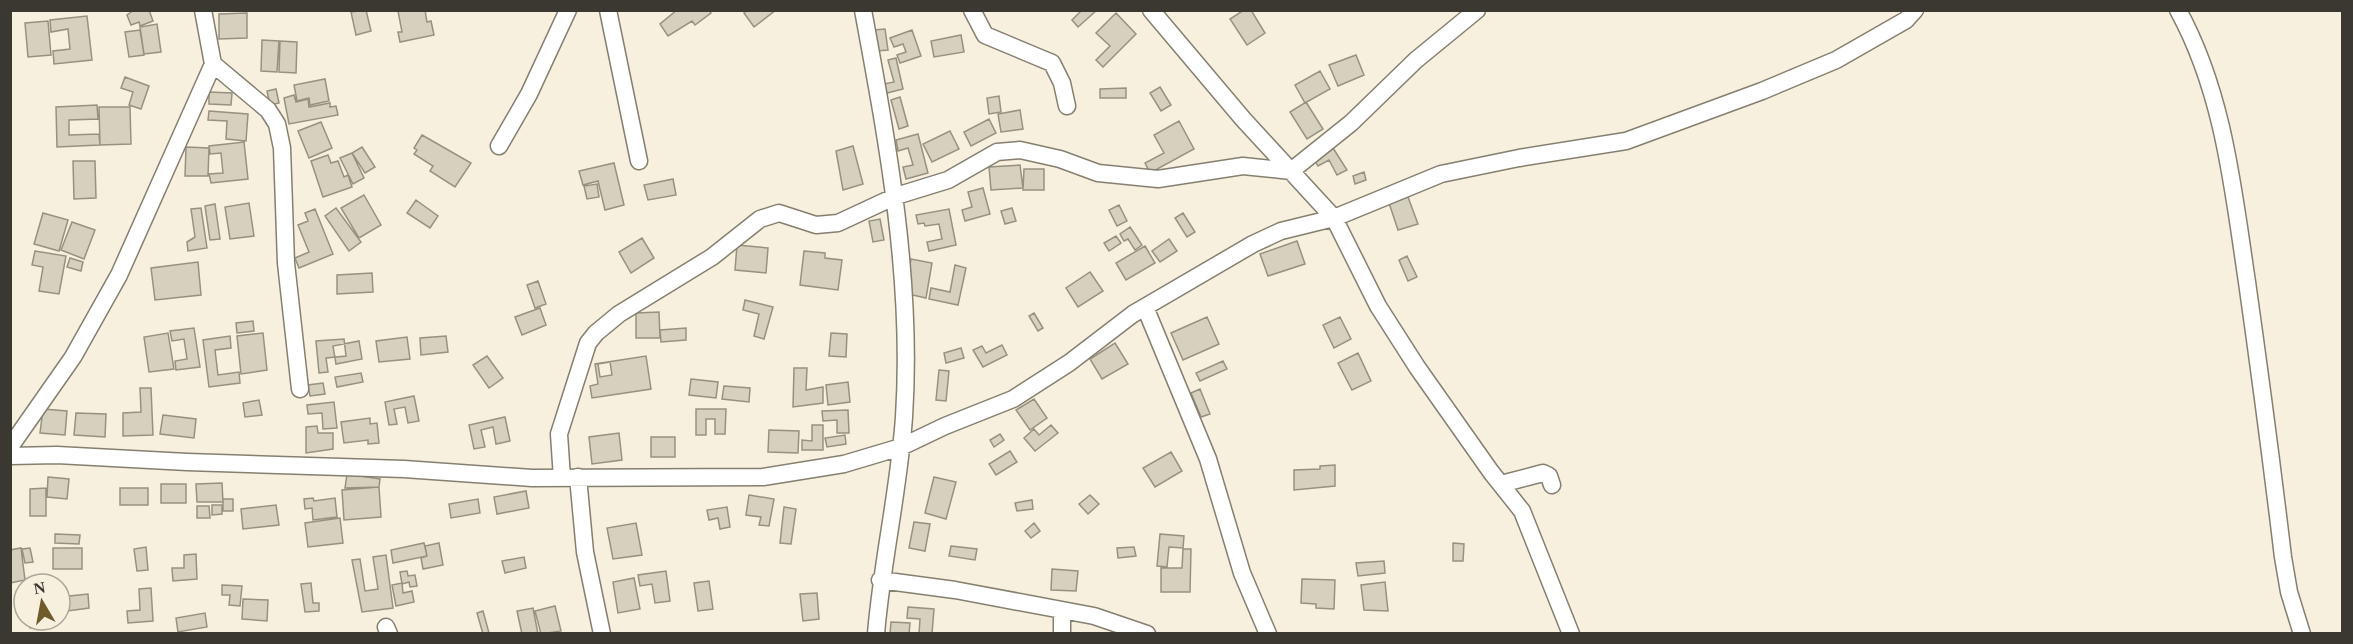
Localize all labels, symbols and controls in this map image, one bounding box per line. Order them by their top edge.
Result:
north arrow [12,572,72,632]
text: N [32,578,47,597]

